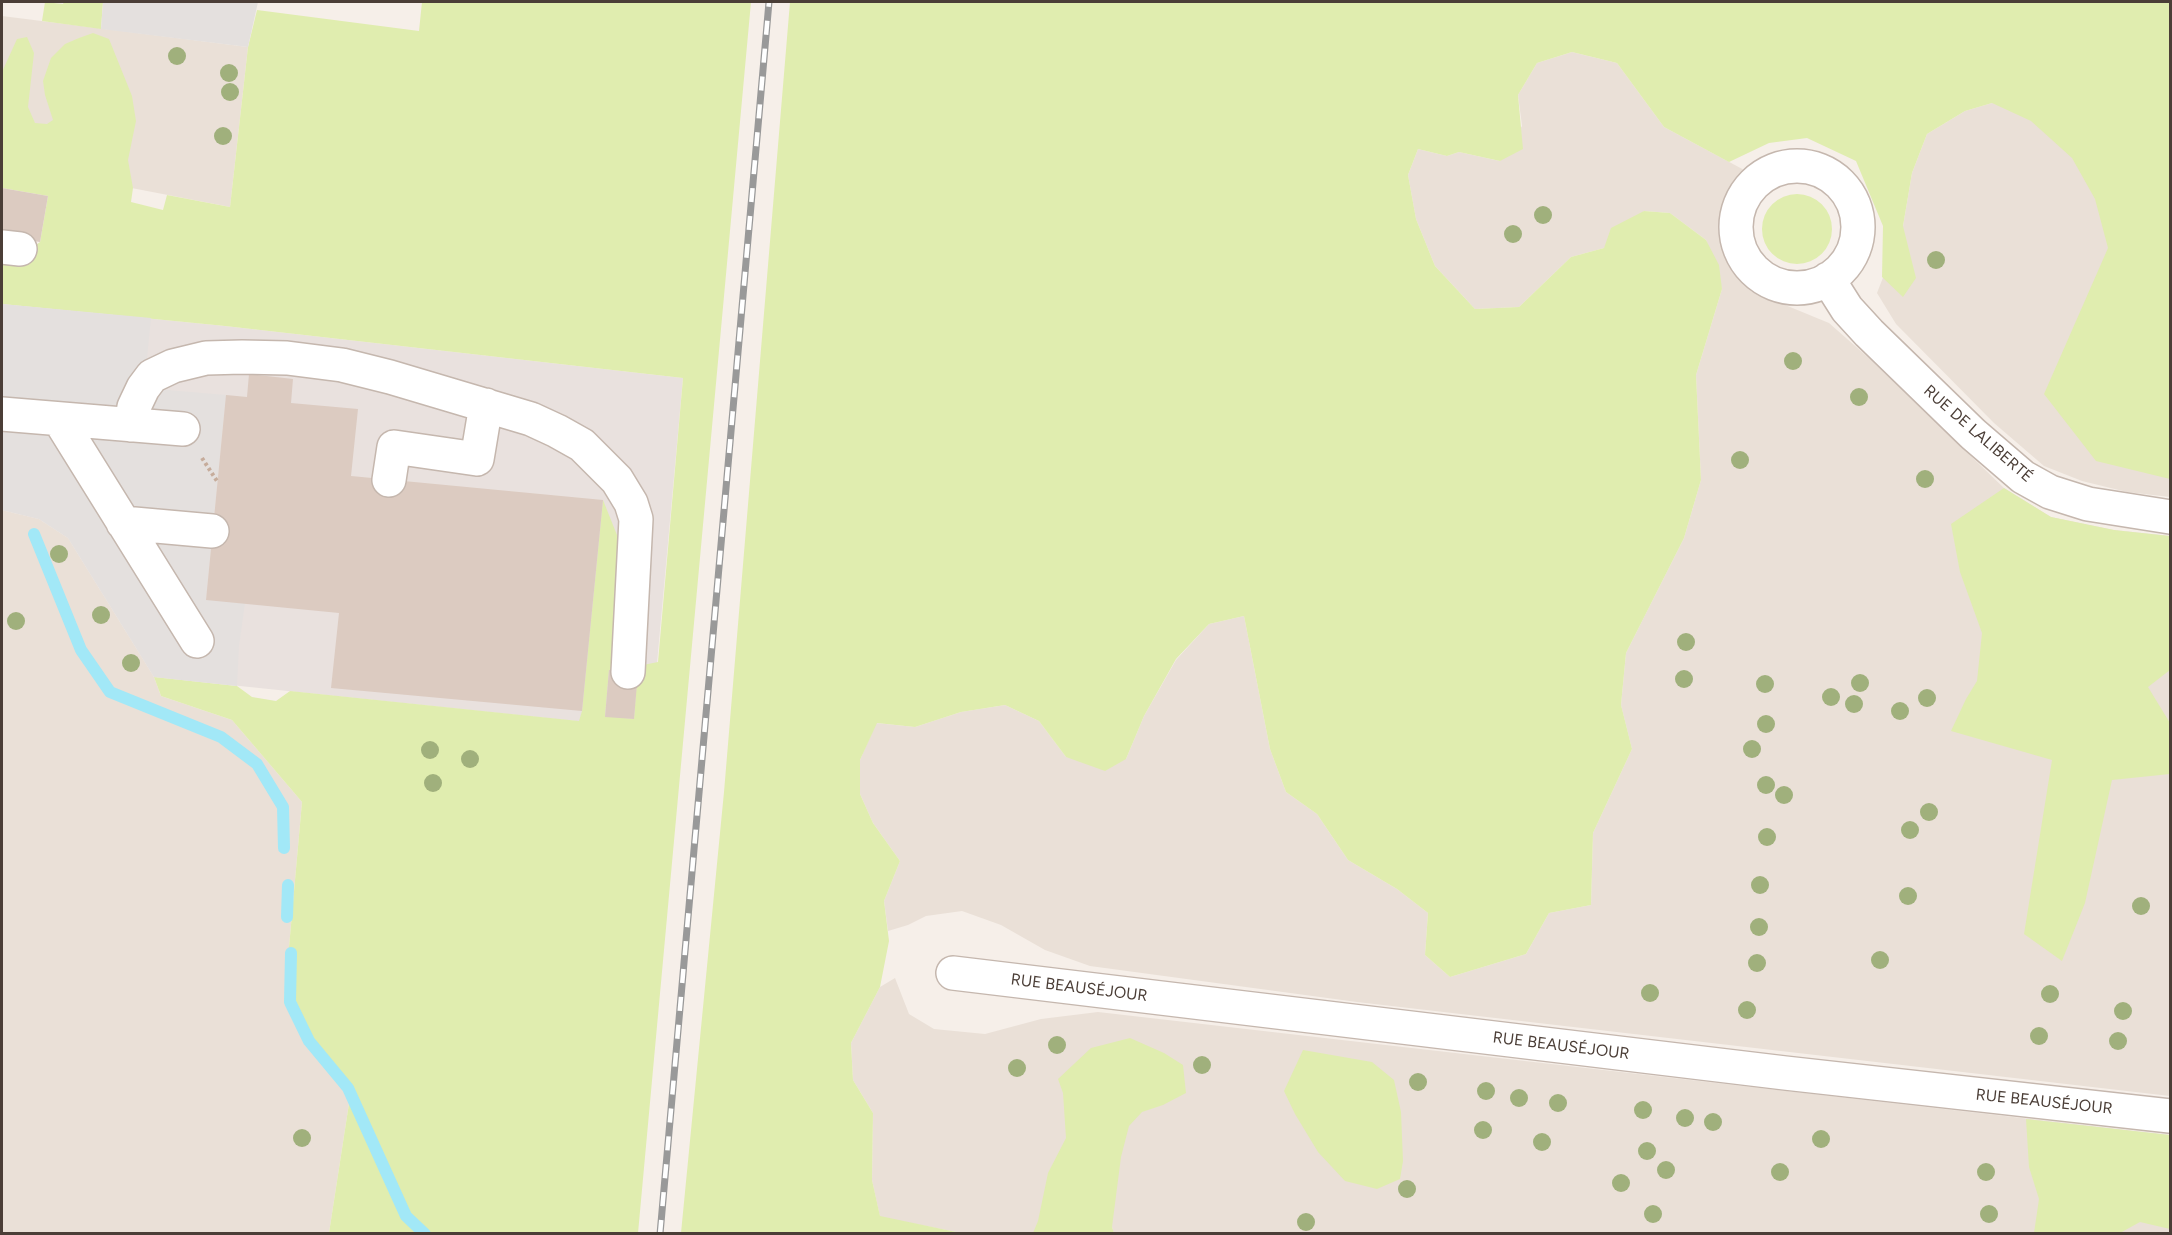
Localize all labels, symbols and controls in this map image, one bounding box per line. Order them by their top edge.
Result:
street label: RUE DE LALIBERTÉ [1919,381,2037,487]
street label: RUE BEAUSÉJOUR [1010,970,1148,1006]
street label: RUE BEAUSÉJOUR [1492,1028,1630,1064]
street label: RUE BEAUSÉJOUR [1975,1085,2113,1119]

